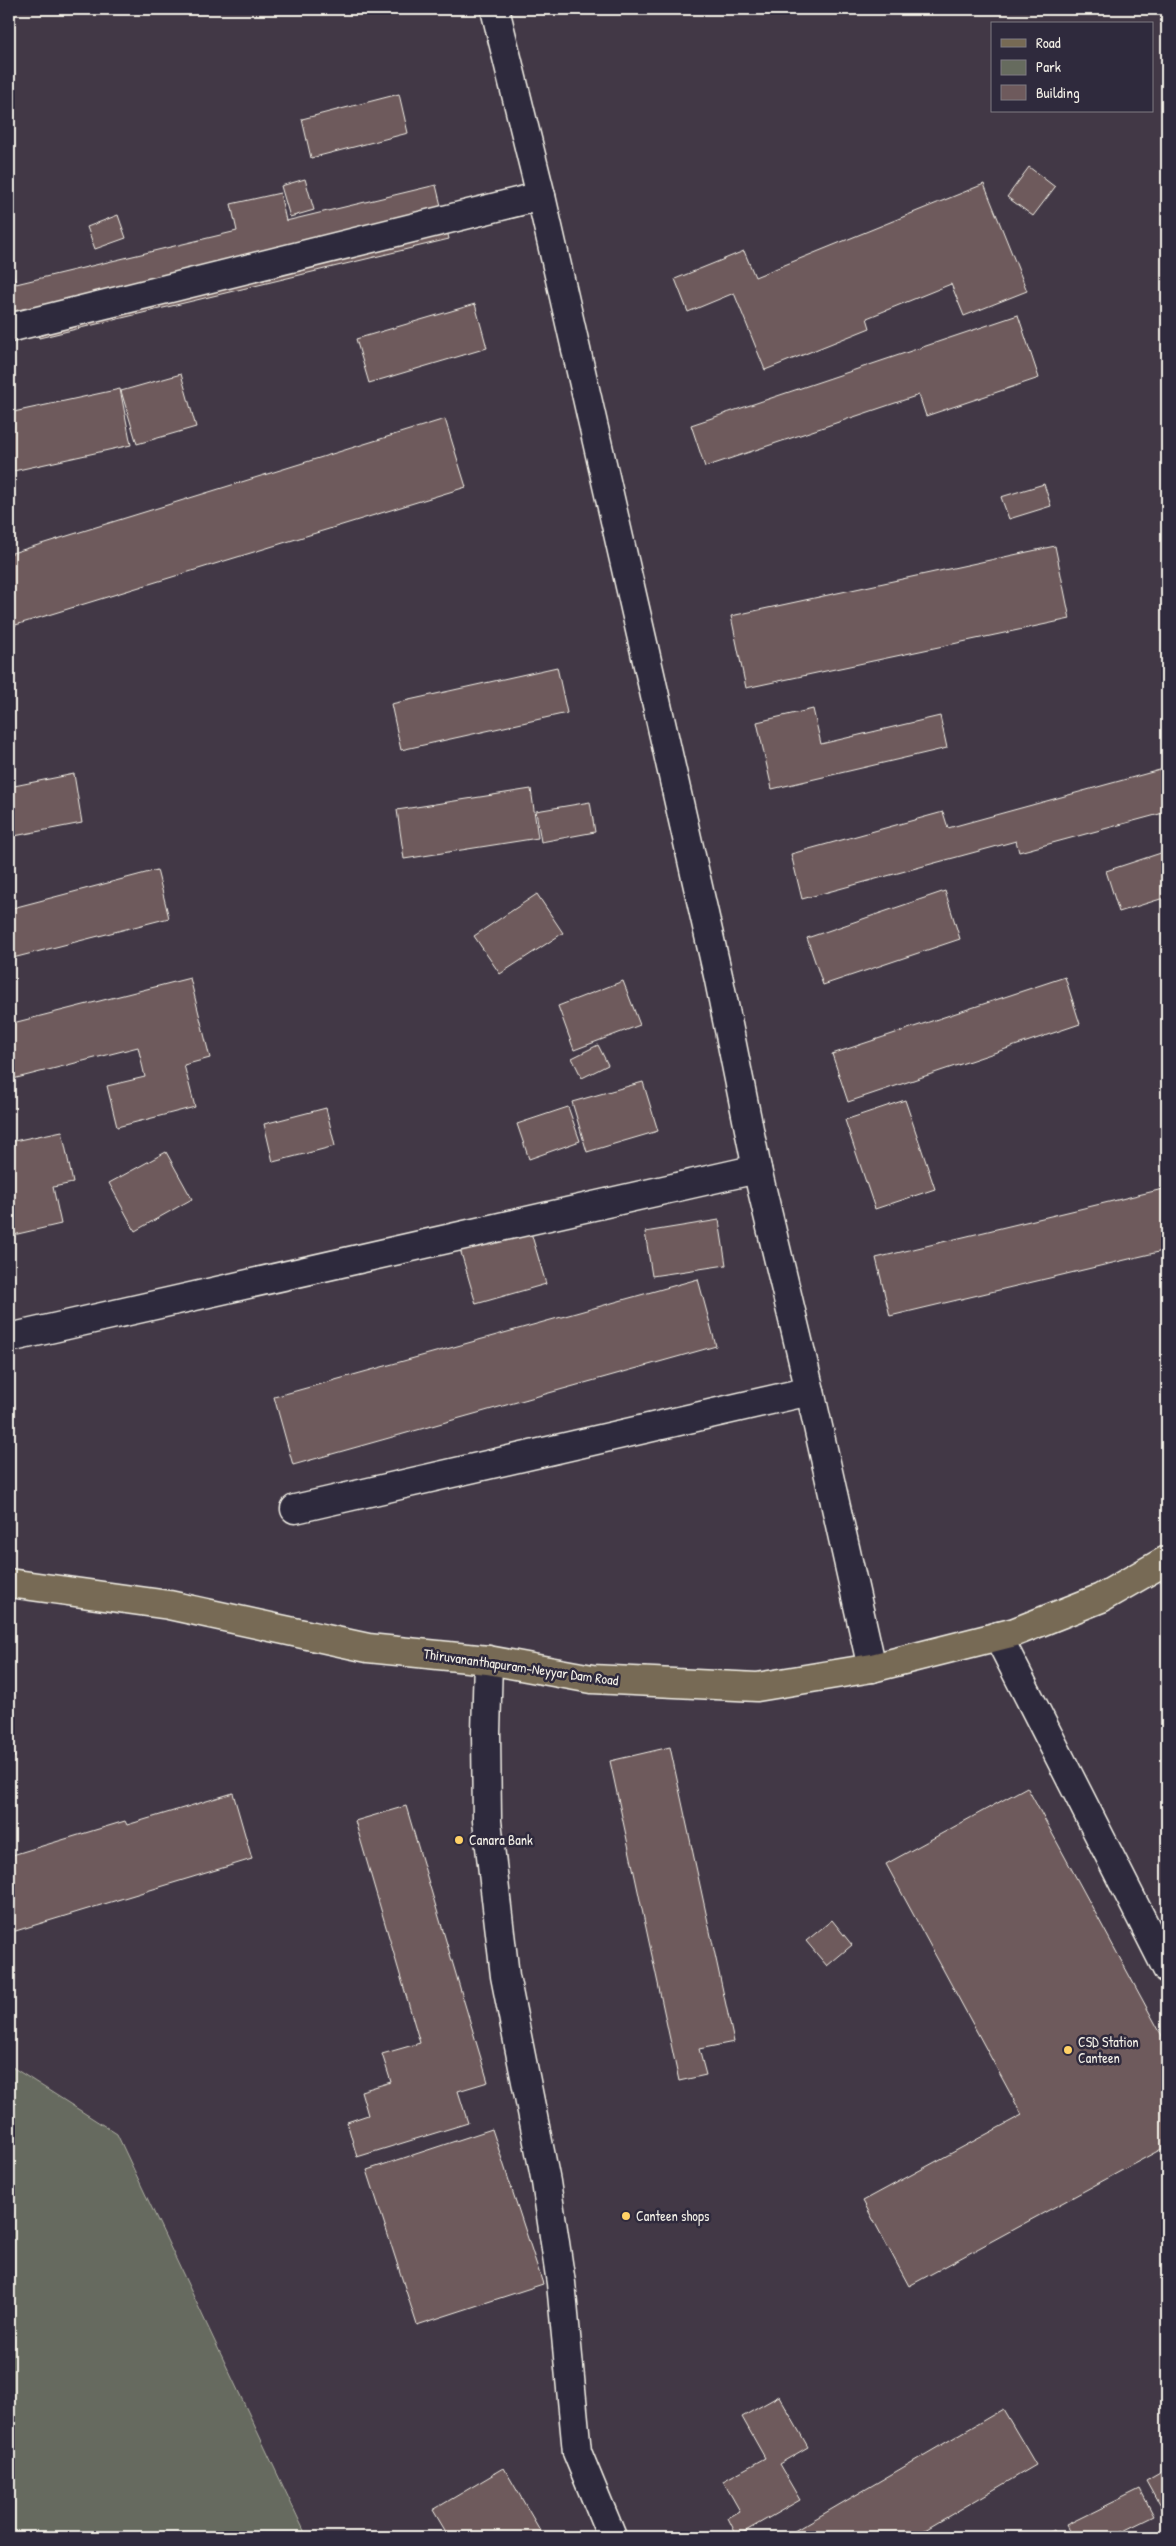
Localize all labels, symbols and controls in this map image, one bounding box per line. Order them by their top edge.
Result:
legend [991,22,1154,112]
text: Road [1036,32,1061,53]
text: Park [1036,56,1061,77]
text: Building [1036,82,1080,103]
street label: Thiruvananthapuram-Neyyar Dam Road [422,1643,620,1691]
place label: Canara Bank [469,1830,533,1849]
marker: Canara Bank [453,1834,465,1846]
place label: CSD Station Canteen [1078,2032,1139,2067]
marker: CSD Station Canteen [1062,2044,1074,2056]
place label: Canteen shops [636,2206,709,2226]
marker: Canteen shops [620,2210,632,2222]

